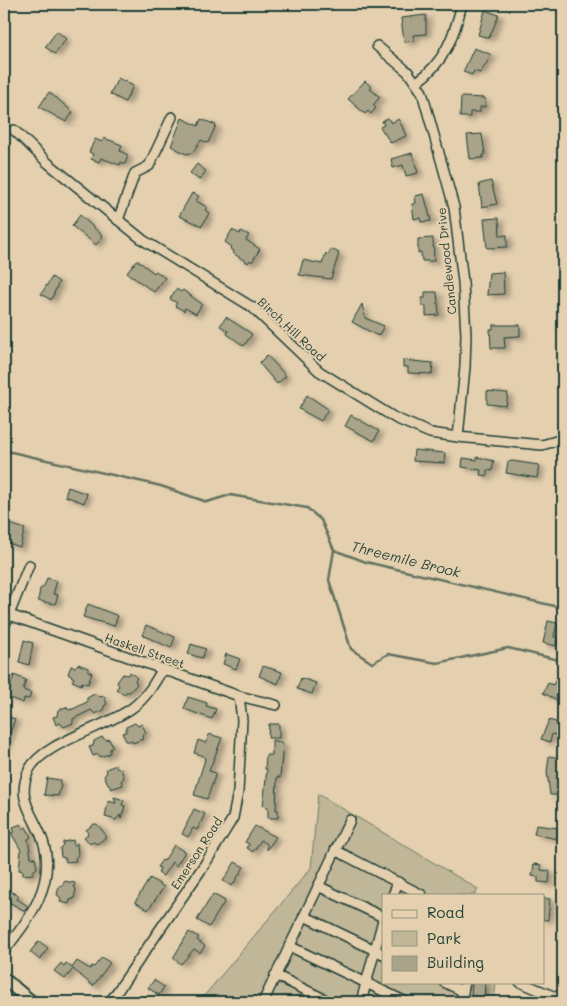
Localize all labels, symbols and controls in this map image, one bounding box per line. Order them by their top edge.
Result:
street label: Candlewood Drive [432,207,460,315]
street label: Birch Hill Road [255,294,329,365]
water label: Threemile Brook [349,536,463,582]
street label: Haskell Street [103,629,187,671]
street label: Emerson Road [167,813,226,892]
legend [382,894,544,984]
text: Road [427,902,464,922]
text: Park [427,928,461,948]
text: Building [427,952,484,972]

